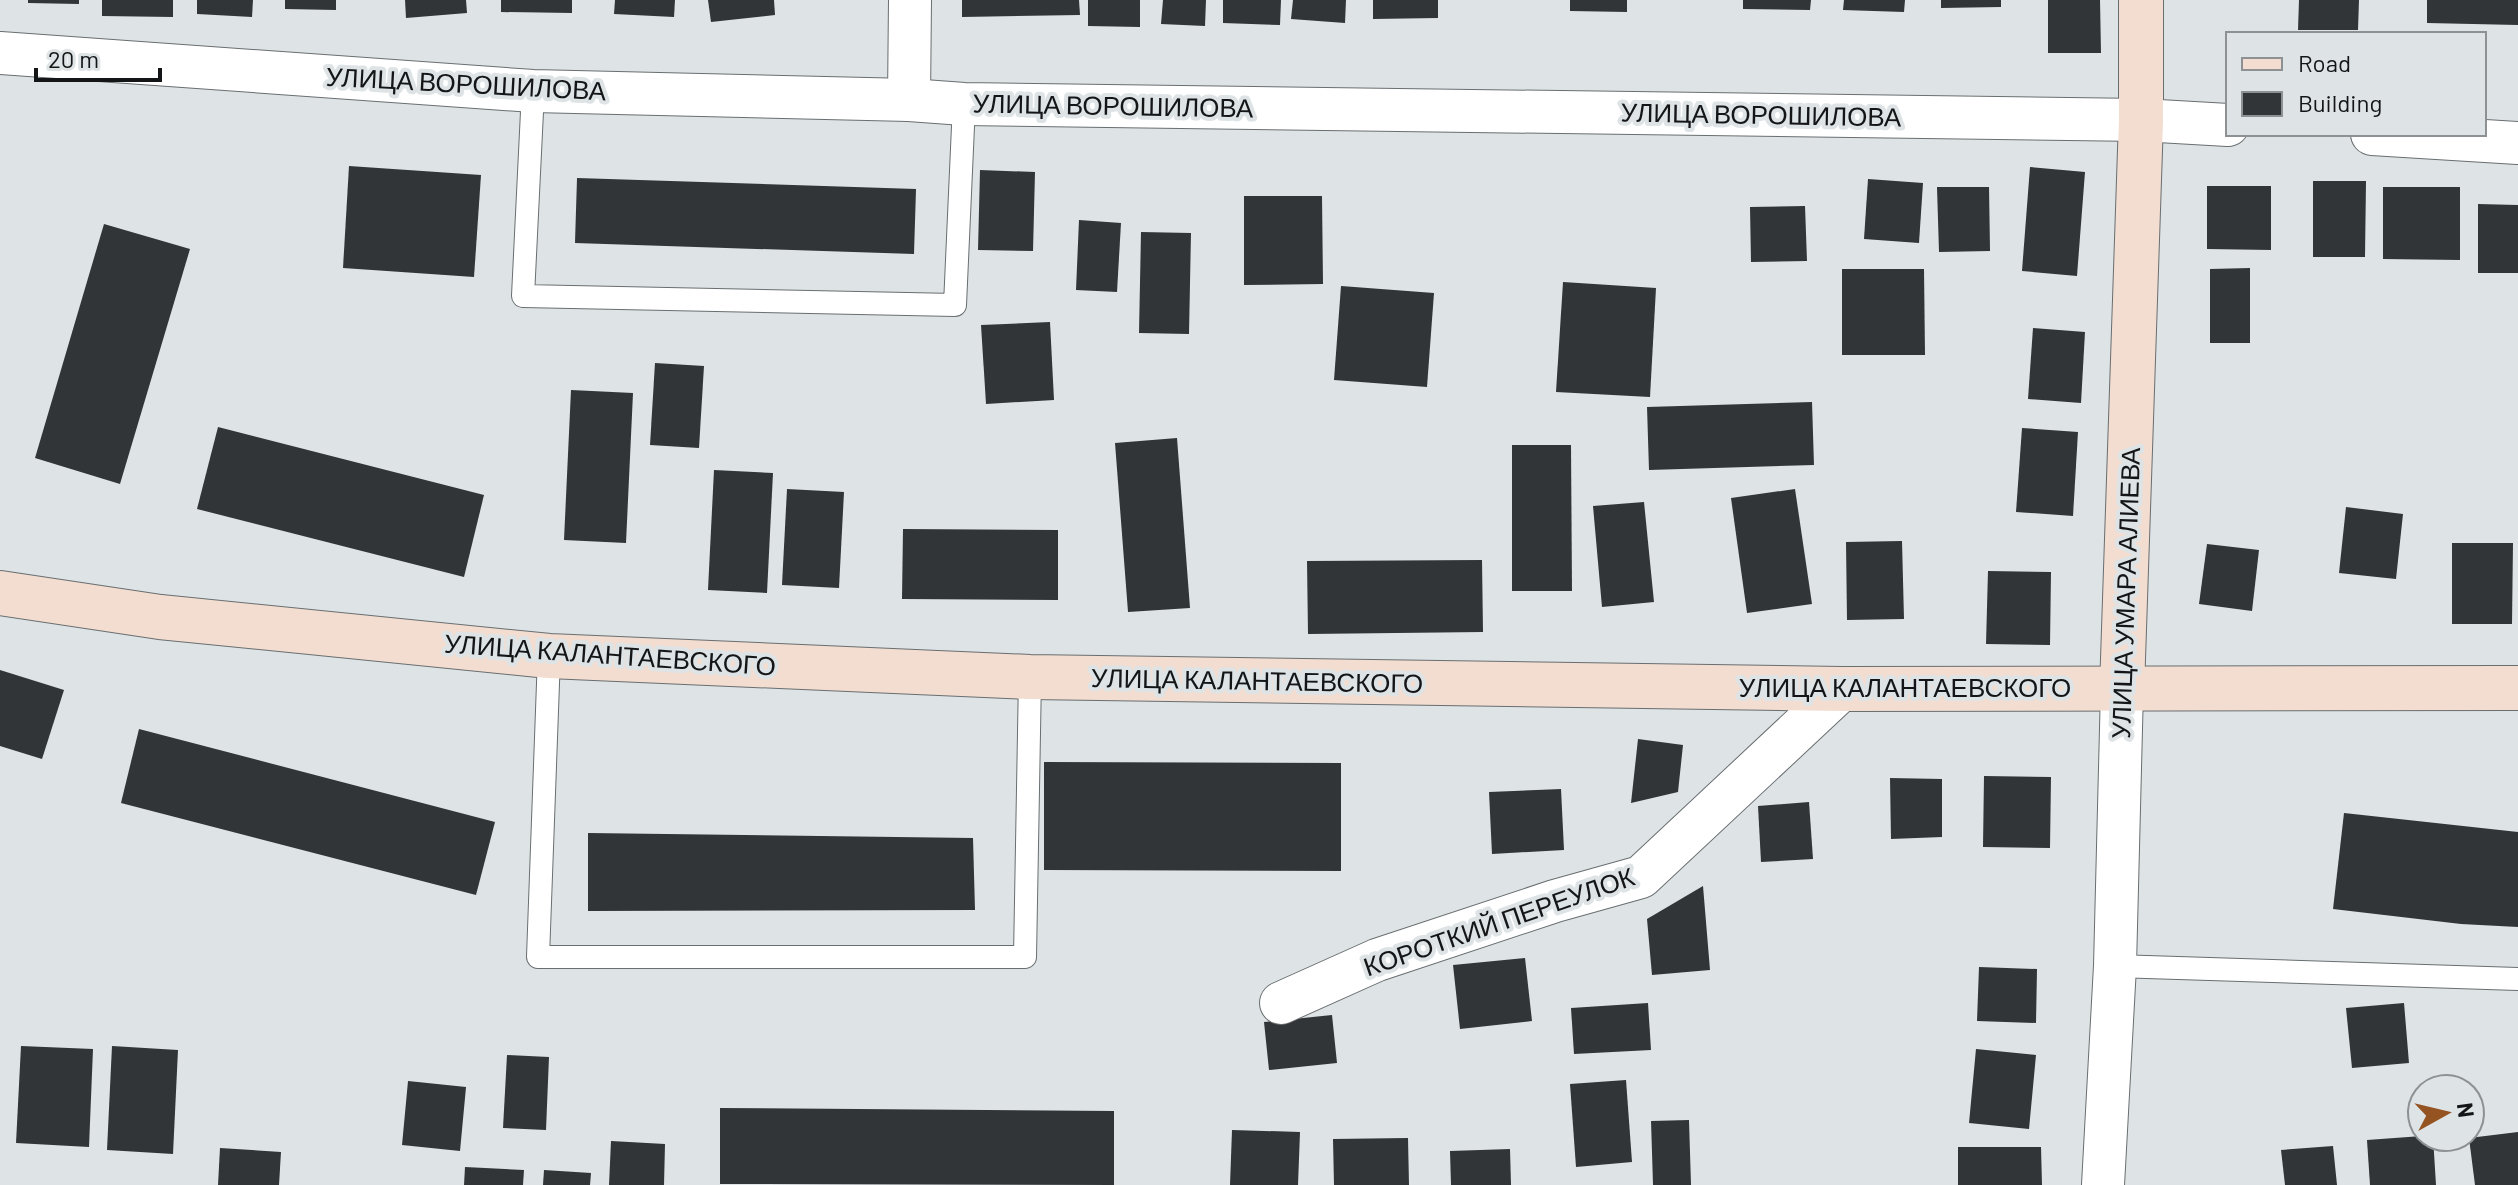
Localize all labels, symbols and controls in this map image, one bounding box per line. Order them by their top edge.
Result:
scale bar [36,32,160,82]
legend [2226,32,2486,136]
text: 20 m [48,44,99,73]
text: Road [2298,48,2351,77]
street label: УЛИЦА ВОРОШИЛОВА [325,60,608,105]
street label: УЛИЦА ВОРОШИЛОВА [973,87,1254,122]
text: Building [2298,88,2382,117]
street label: УЛИЦА ВОРОШИЛОВА [1621,96,1902,131]
street label: УЛИЦА УМАРА АЛИЕВА [2104,446,2145,739]
street label: УЛИЦА КАЛАНТАЕВСКОГО [443,626,777,681]
street label: УЛИЦА КАЛАНТАЕВСКОГО [1091,661,1423,698]
street label: УЛИЦА КАЛАНТАЕВСКОГО [1739,671,2071,702]
street label: КОРОТКИЙ ПЕРЕУЛОК [1359,860,1638,982]
north arrow [2406,1073,2486,1153]
text: N [2453,1101,2481,1119]

